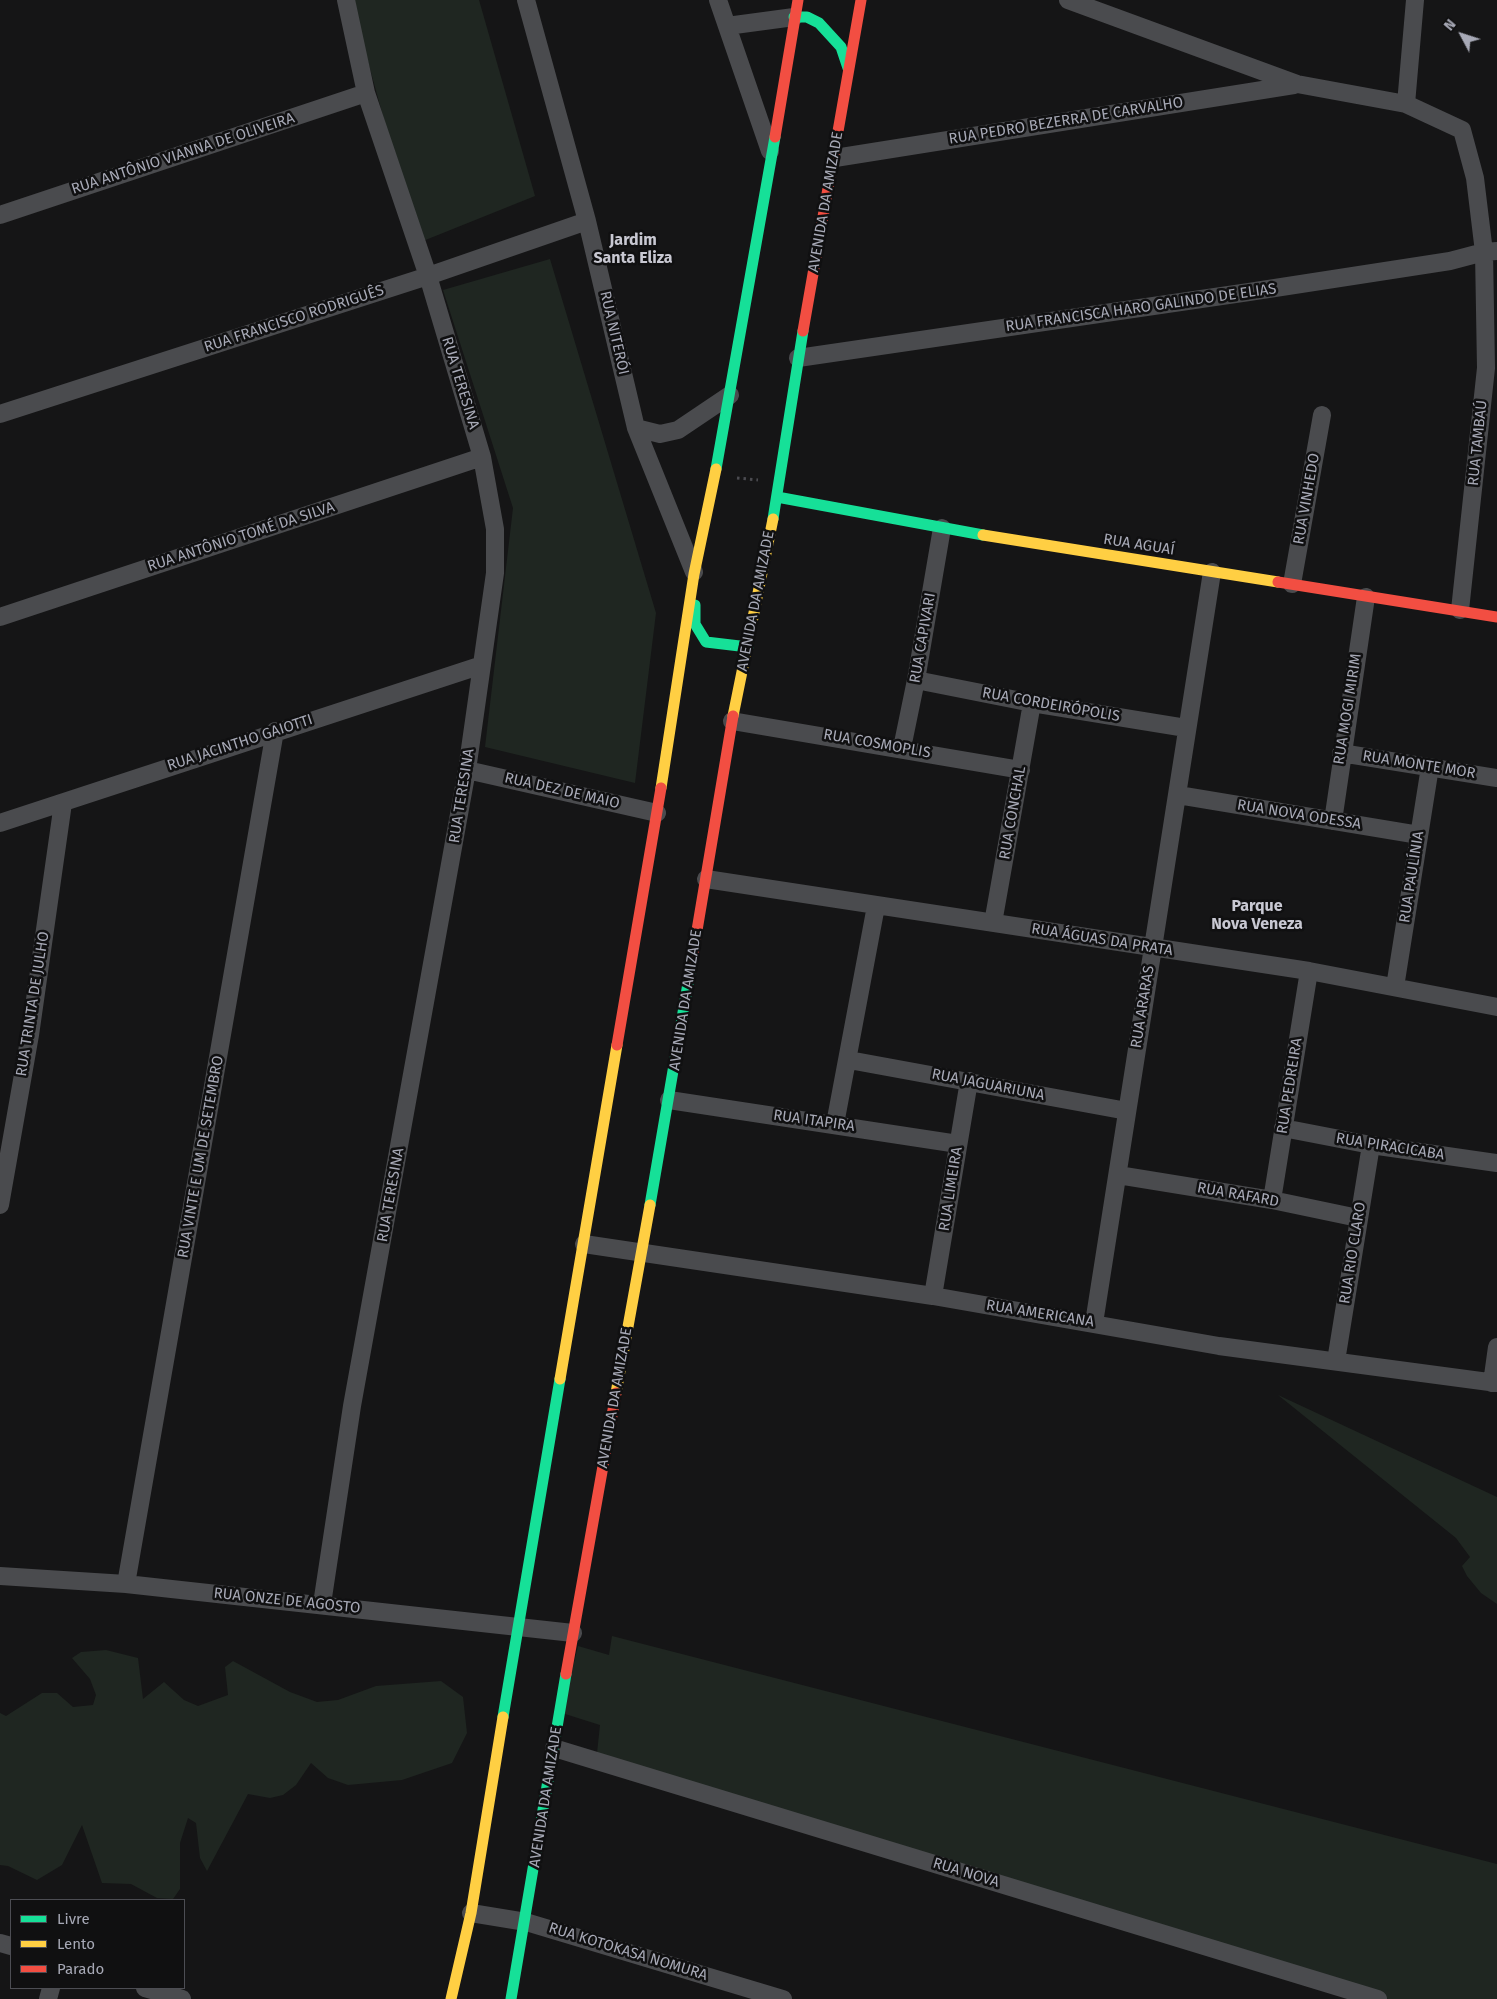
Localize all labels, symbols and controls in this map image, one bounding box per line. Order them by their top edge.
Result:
north arrow [1437,10,1487,60]
text: N [1441,16,1460,34]
street label: RUA PEDRO BEZERRA DE CARVALHO [948,94,1184,148]
street label: RUA ANTÔNIO VIANNA DE OLIVEIRA [69,109,297,199]
street label: AVENIDA DA AMIZADE [805,130,847,274]
district label: Jardim Santa Eliza [593,231,673,269]
street label: RUA FRANCISCA HARO GALINDO DE ELIAS [1004,280,1278,336]
street label: RUA FRANCISCO RODRIGUÊS [202,281,386,357]
street label: RUA NITERÓI [596,289,632,377]
street label: RUA TERESINA [437,335,483,431]
street label: RUA TAMBAÚ [1465,399,1491,487]
street label: RUA VINHEDO [1290,452,1324,546]
street label: RUA ANTÔNIO TOMÉ DA SILVA [145,498,337,576]
street label: AVENIDA DA AMIZADE [734,529,778,673]
street label: RUA AGUAÍ [1102,530,1176,560]
street label: RUA CAPIVARI [906,591,940,685]
street label: RUA MOGI MIRIM [1330,652,1366,766]
street label: RUA CORDEIRÓPOLIS [981,684,1121,726]
street label: RUA JACINTHO GAIOTTI [165,711,315,775]
street label: RUA COSMOPLIS [822,726,932,762]
street label: RUA TERESINA [446,747,478,845]
street label: RUA MONTE MOR [1361,747,1477,783]
street label: RUA CONCHAL [996,765,1030,861]
street label: RUA DEZ DE MAIO [503,769,621,813]
street label: RUA NOVA ODESSA [1236,796,1362,834]
street label: RUA PAULÍNIA [1396,830,1428,924]
district label: Parque Nova Veneza [1211,897,1303,935]
street label: RUA ÁGUAS DA PRATA [1030,920,1174,960]
street label: AVENIDA DA AMIZADE [666,928,706,1072]
street label: RUA TRINTA DE JULHO [13,930,53,1078]
street label: RUA ARARAS [1128,964,1158,1050]
street label: RUA PEDREIRA [1274,1037,1306,1135]
street label: RUA VINTE E UM DE SETEMBRO [174,1054,228,1260]
street label: RUA JAGUARIUNA [930,1065,1046,1105]
street label: RUA ITAPIRA [772,1106,856,1136]
street label: RUA PIRACICABA [1335,1130,1445,1164]
street label: RUA TERESINA [374,1146,408,1244]
street label: RUA LIMEIRA [935,1146,967,1232]
street label: RUA RAFARD [1196,1179,1280,1211]
street label: RUA RIO CLARO [1336,1201,1370,1305]
street label: RUA AMERICANA [985,1297,1095,1331]
street label: AVENIDA DA AMIZADE [594,1326,636,1470]
street label: RUA ONZE DE AGOSTO [213,1584,361,1618]
street label: AVENIDA DA AMIZADE [526,1725,566,1869]
street label: RUA NOVA [931,1854,1001,1892]
legend [10,1899,185,1989]
text: Livre [57,1910,90,1928]
street label: RUA KOTOKASA NOMURA [546,1919,710,1985]
text: Lento [57,1935,95,1953]
text: Parado [57,1960,104,1978]

